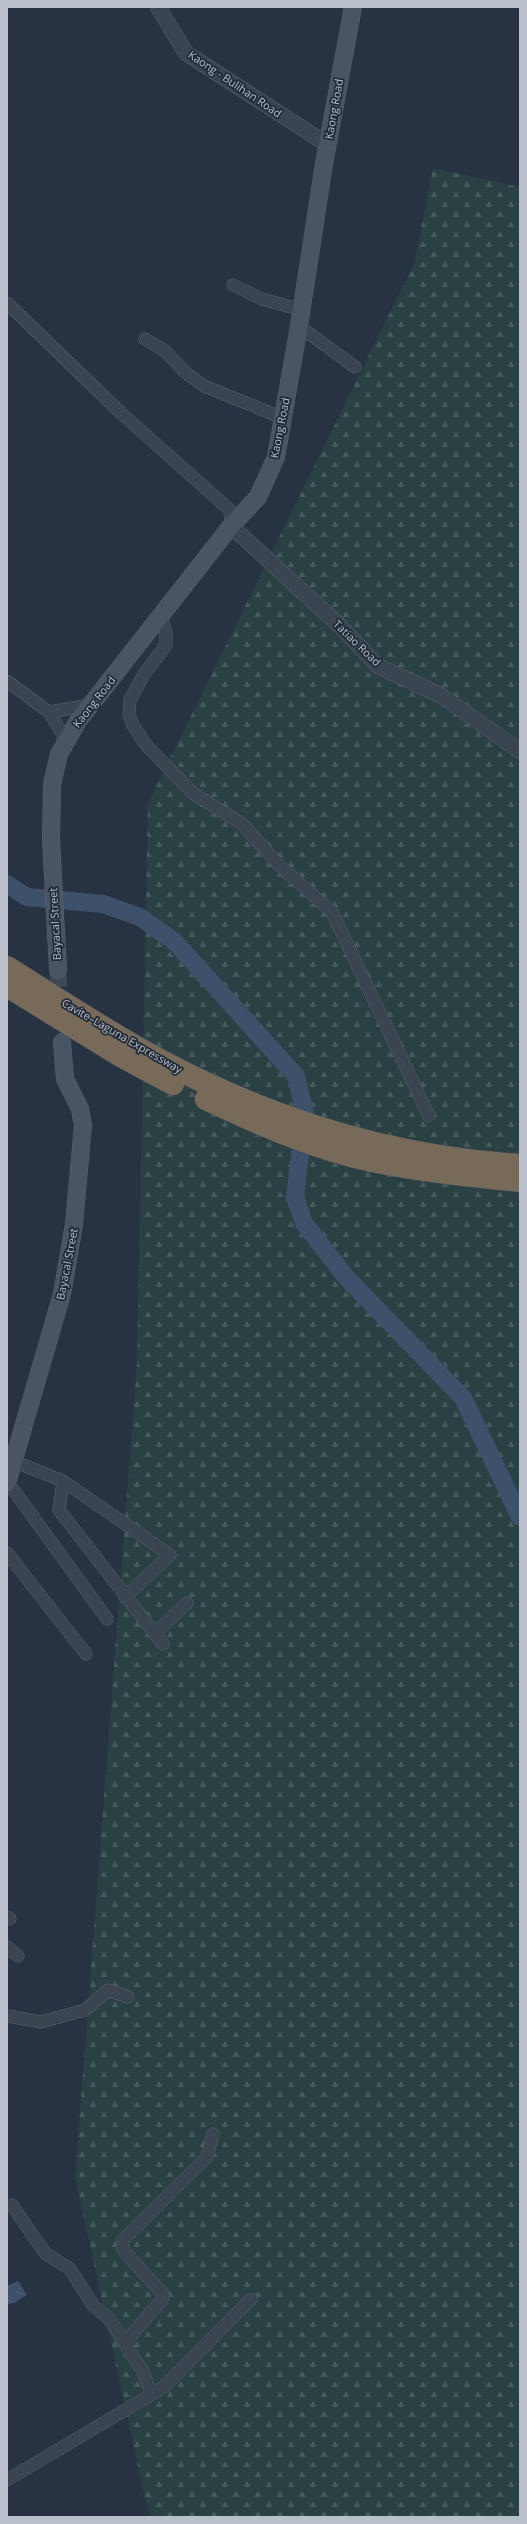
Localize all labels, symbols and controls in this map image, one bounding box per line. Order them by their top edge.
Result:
street label: Kaong - Bulihan Road [186,47,285,120]
street label: Kaong Road [321,77,346,140]
street label: Kaong Road [266,396,293,459]
street label: Tatiao Road [330,616,384,669]
street label: Kaong Road [69,673,118,730]
street label: Bayacal Street [45,887,64,961]
street label: Cavite–Laguna Expressway [59,995,186,1077]
street label: Bayacal Street [52,1227,81,1301]

